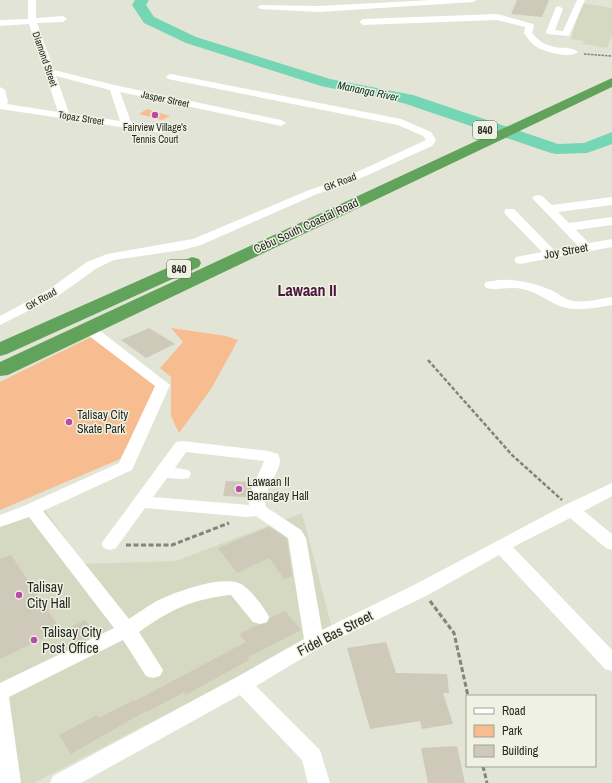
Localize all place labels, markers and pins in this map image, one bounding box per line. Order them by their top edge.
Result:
marker: Fairview Village's Tennis Court [150,110,160,120]
place label: Fairview Village's Tennis Court [123,121,187,146]
place label: Talisay City Skate Park [77,407,128,437]
marker: Talisay City Skate Park [64,417,74,427]
place label: Lawaan II Barangay Hall [247,474,309,504]
marker: Lawaan II Barangay Hall [234,484,244,494]
place label: Talisay City Hall [27,578,70,612]
marker: Talisay City Hall [14,590,24,600]
place label: Talisay City Post Office [42,623,102,657]
marker: Talisay City Post Office [29,635,39,645]

